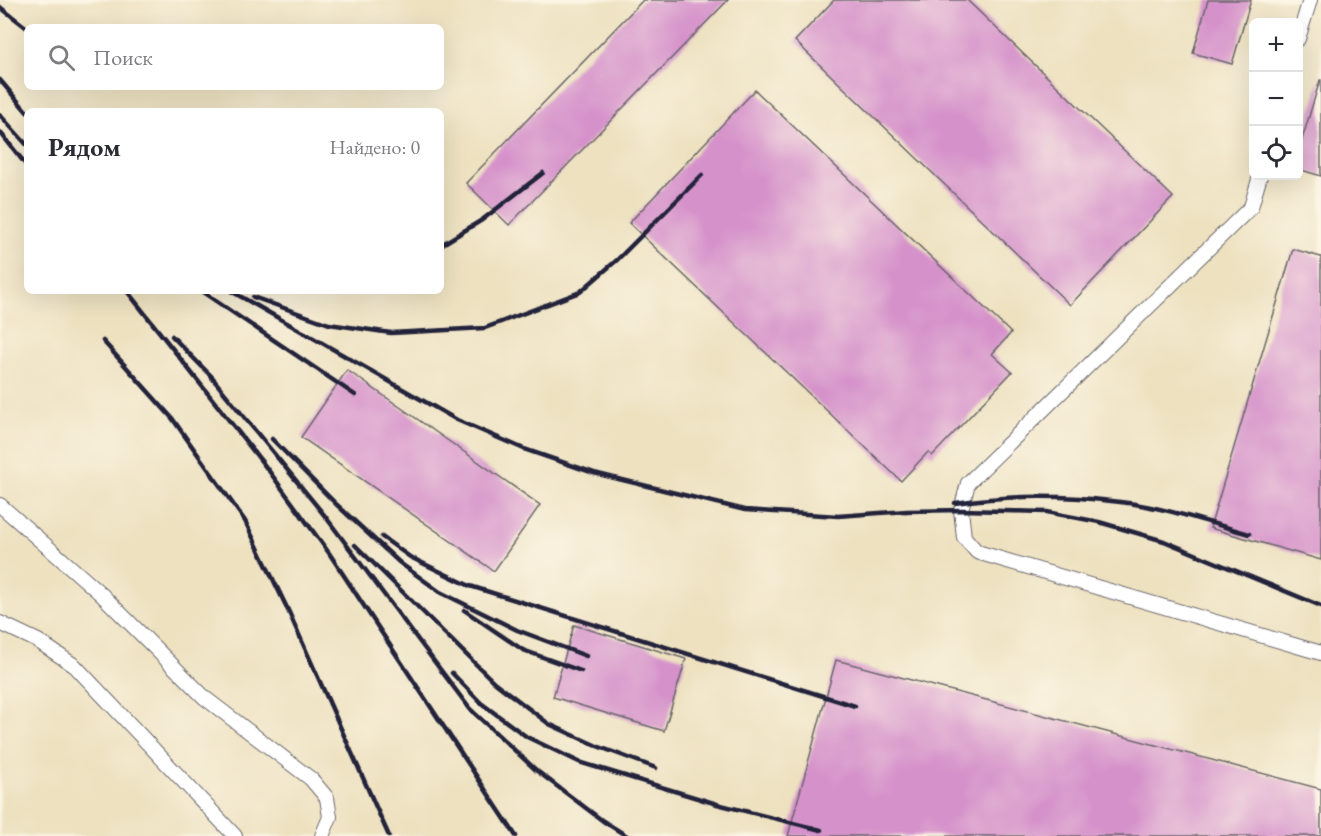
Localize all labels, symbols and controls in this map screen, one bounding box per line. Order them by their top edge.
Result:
map controls [1249,18,1303,180]
button: + [1249,18,1303,72]
search box [24,24,444,90]
icon: search [45,41,78,74]
text: Поиск [93,43,153,72]
button: − [1249,72,1303,126]
button: locate [1249,126,1303,180]
text: Рядом [48,130,121,164]
text: Найдено: 0 [329,134,420,160]

